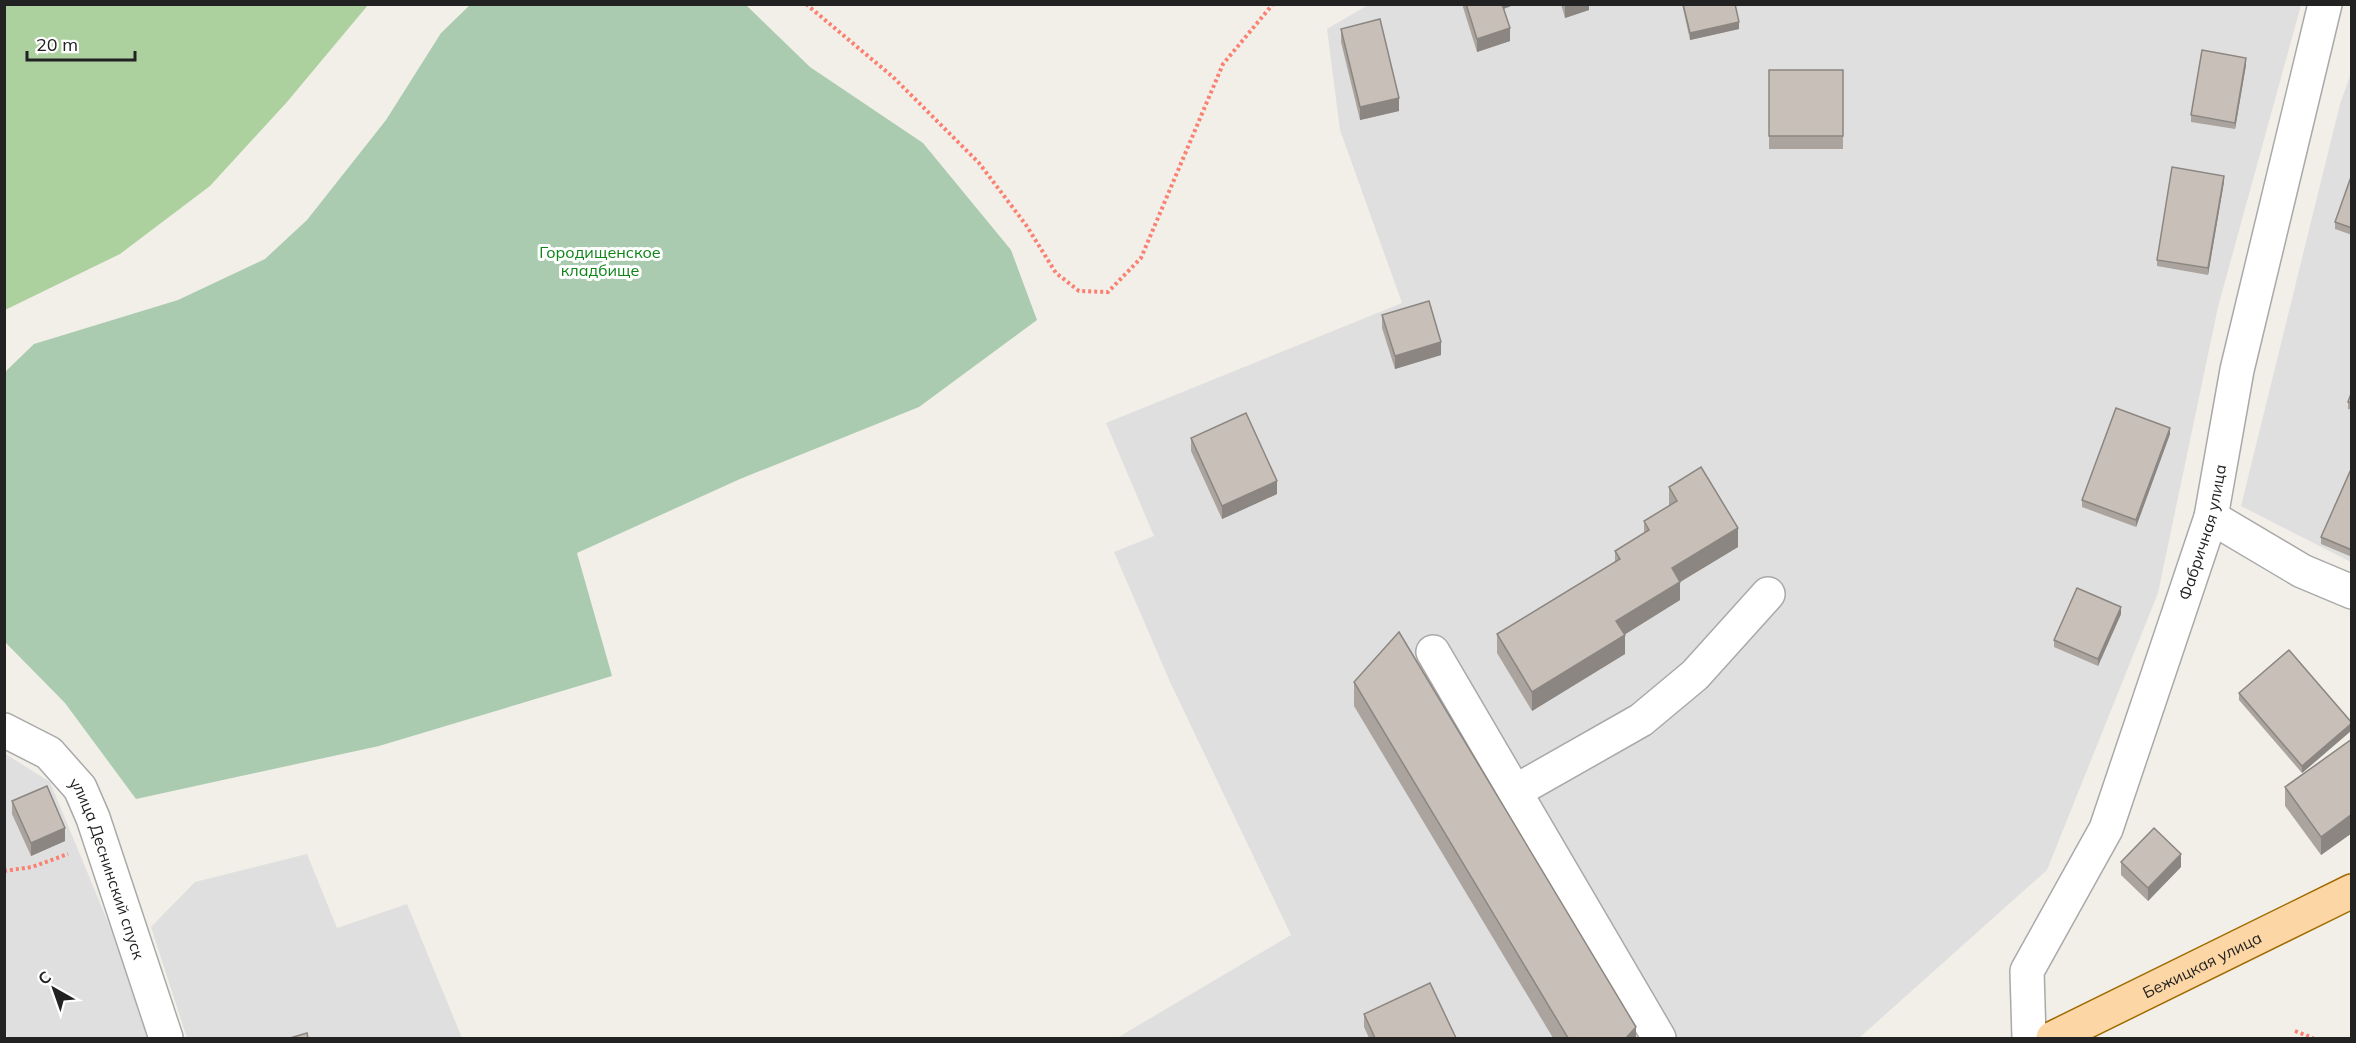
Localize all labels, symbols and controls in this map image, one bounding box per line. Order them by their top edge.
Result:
scale bar [27,24,135,62]
text: 20 m [36,33,78,56]
park label: Городищенское кладбище [539,242,661,280]
street label: Фабричная улица [2174,463,2230,603]
street label: улица Деснинский спуск [65,773,149,962]
street label: Бежицкая улица [2139,927,2265,1002]
north arrow [24,959,84,1019]
text: С [34,966,55,989]

